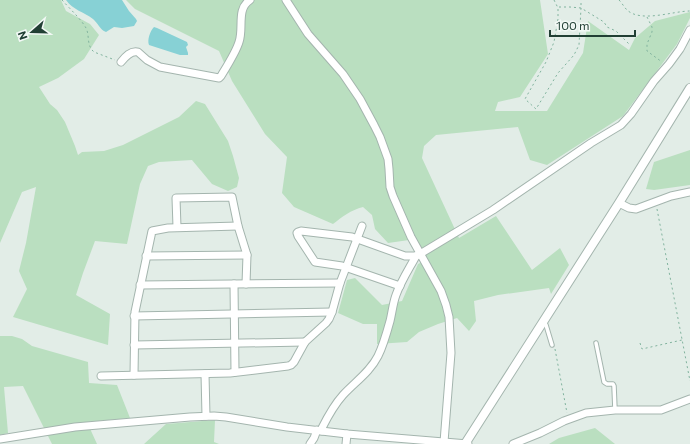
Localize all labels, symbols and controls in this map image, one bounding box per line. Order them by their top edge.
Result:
north arrow [12,12,52,52]
scale bar [550,12,635,38]
text: 100 m [556,18,590,32]
text: N [15,29,30,42]

